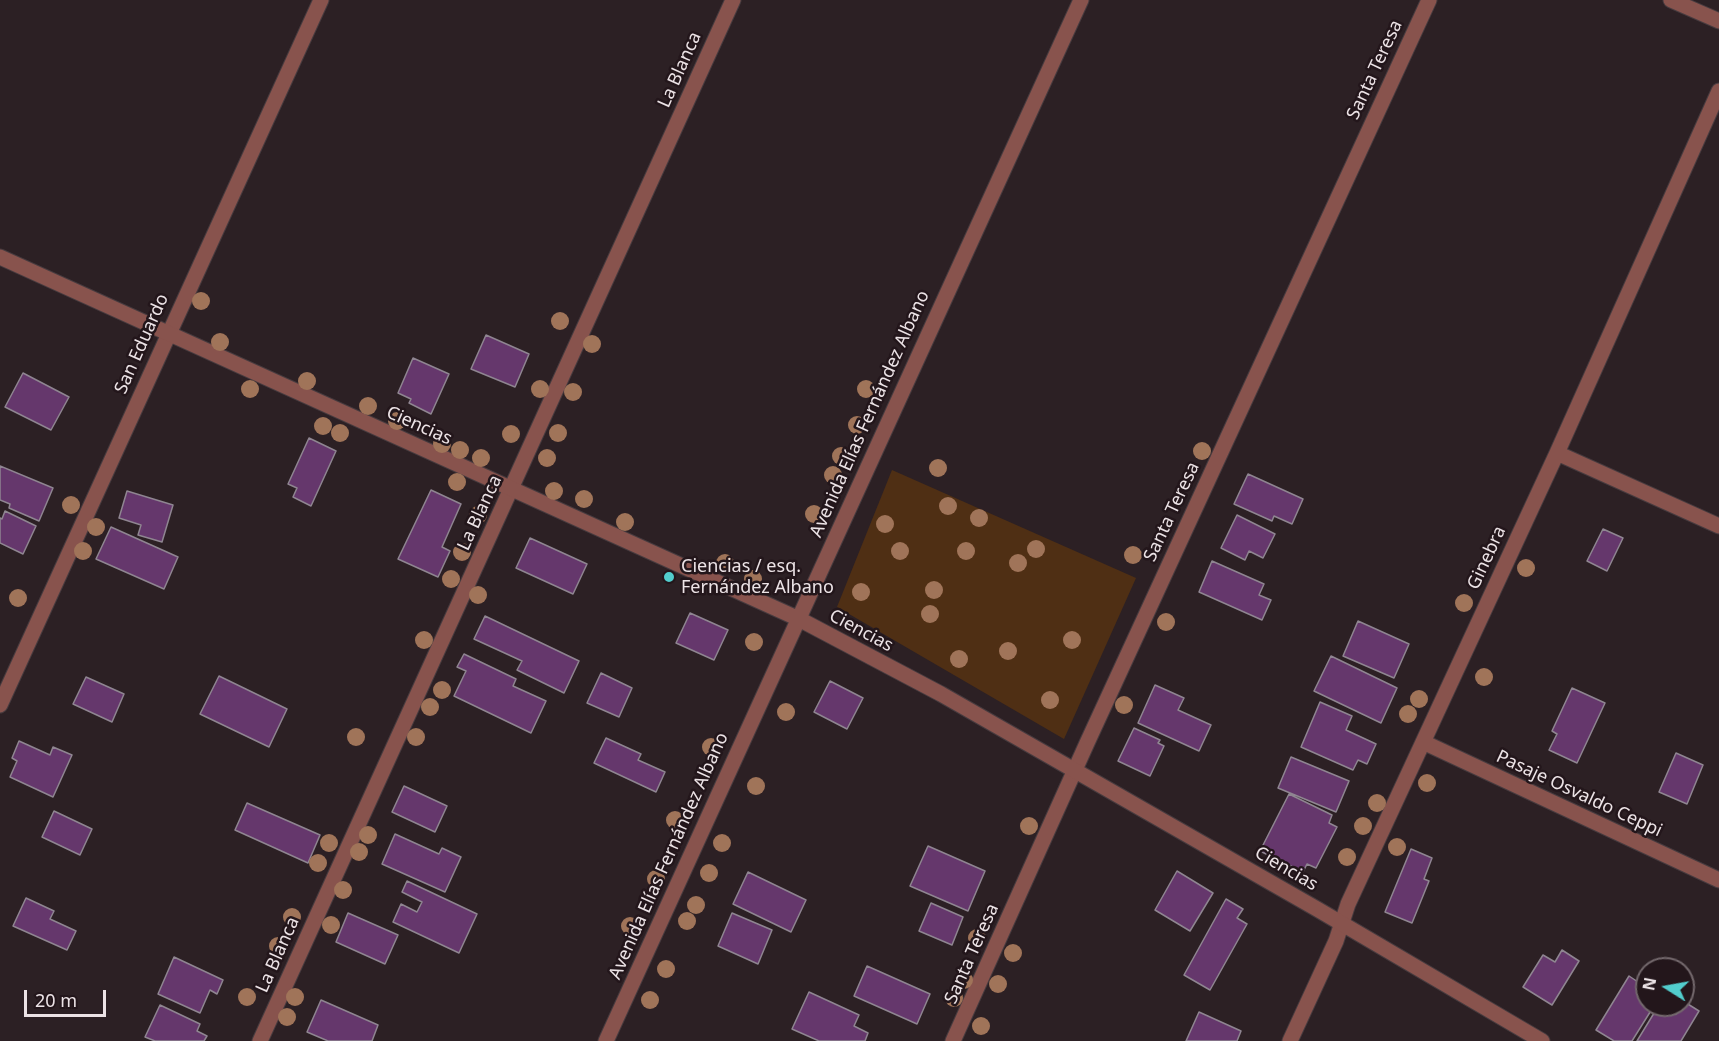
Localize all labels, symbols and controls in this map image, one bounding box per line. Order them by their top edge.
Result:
street label: Santa Teresa [1343,17,1407,123]
street label: La Blanca [654,29,706,111]
street label: Avenida Elías Fernández Albano [806,287,934,541]
street label: San Eduardo [110,291,174,397]
street label: Ciencias [383,402,455,450]
street label: Santa Teresa [1140,459,1204,565]
street label: La Blanca [453,472,507,554]
street label: Ginebra [1463,523,1511,593]
place label: Ciencias / esq. Fernández Albano [681,556,834,598]
marker: Ciencias / esq. Fernández Albano [662,570,676,584]
street label: Ciencias [825,605,897,657]
street label: Avenida Elías Fernández Albano [605,729,733,983]
street label: Pasaje Osvaldo Ceppi [1493,746,1665,842]
street label: Ciencias [1251,842,1321,896]
street label: Santa Teresa [940,901,1004,1007]
street label: La Blanca [252,914,304,996]
north arrow [1635,957,1695,1017]
text: N [1637,975,1661,992]
scale bar [27,978,110,1016]
text: 20 m [35,988,77,1012]

